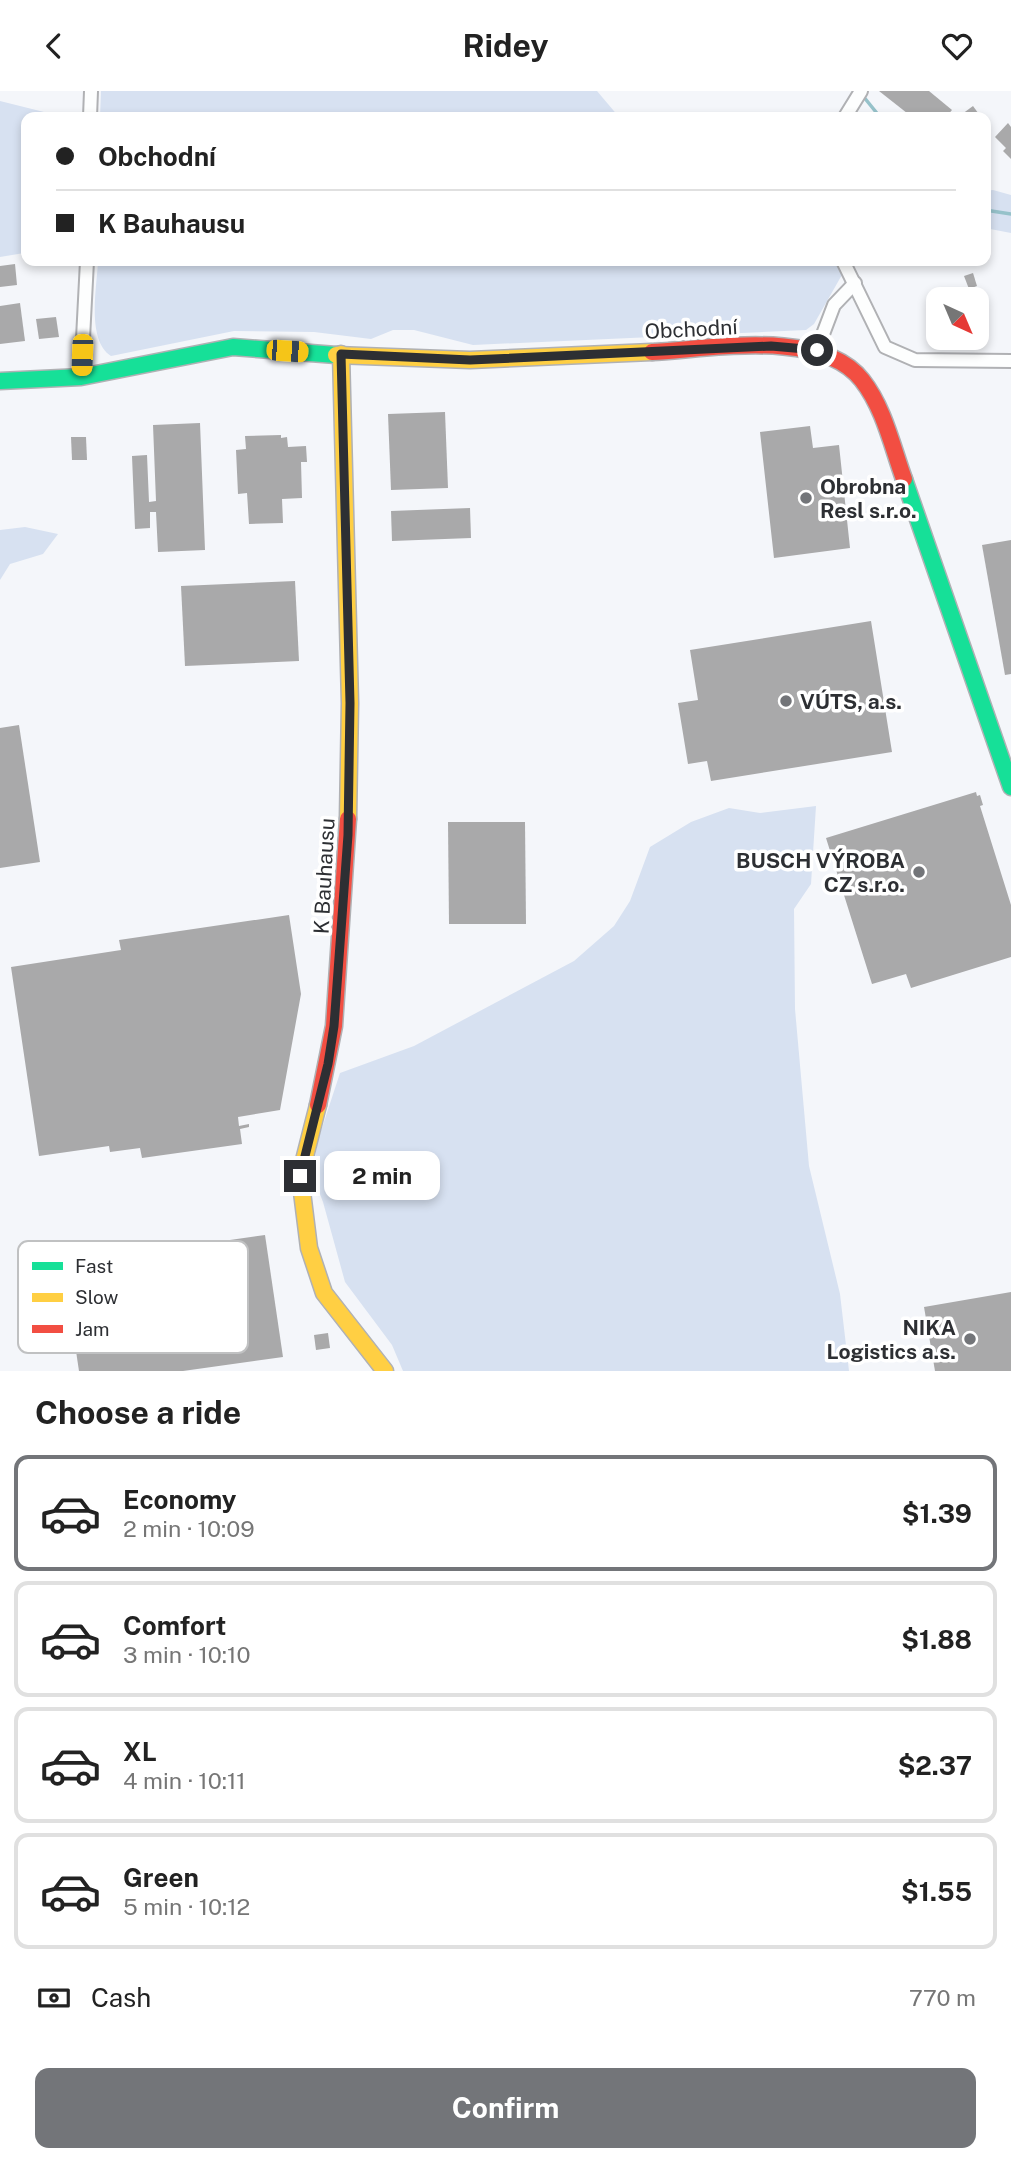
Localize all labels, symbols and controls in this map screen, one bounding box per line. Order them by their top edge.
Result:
icon: back [35,27,73,65]
text: Ridey [462,27,549,64]
icon: heart [938,27,976,65]
text: Obchodní [98,141,216,172]
text: K Bauhausu [98,208,245,239]
north arrow [926,287,989,350]
map controls [926,287,989,350]
street label: Obchodní [644,314,739,344]
car [71,334,94,376]
route start [801,334,833,366]
car [266,339,309,363]
place label: Obrobna Resl s.r.o. [820,474,917,523]
marker: Obrobna Resl s.r.o. [798,490,814,506]
place label: VÚTS, a.s. [800,689,902,714]
marker: VÚTS, a.s. [778,693,794,709]
street label: K Bauhausu [308,817,340,935]
place label: BUSCH VÝROBA CZ s.r.o. [736,848,905,897]
marker: BUSCH VÝROBA CZ s.r.o. [911,864,927,880]
callout: 2 min [324,1151,440,1201]
route end [284,1160,316,1192]
text: 2 min [352,1162,412,1189]
legend [18,1241,248,1353]
text: Fast [75,1255,113,1277]
text: Slow [75,1286,119,1308]
place label: NIKA Logistics a.s. [827,1315,956,1364]
text: Jam [75,1318,109,1340]
marker: NIKA Logistics a.s. [962,1331,978,1347]
text: Choose a ride [35,1394,241,1431]
icon: car [39,1482,102,1545]
text: Economy [123,1484,236,1515]
text: $1.39 [902,1498,972,1529]
text: 2 min · 10:09 [123,1515,255,1542]
icon: car [39,1608,102,1671]
text: Comfort [123,1610,226,1641]
text: $1.88 [901,1624,972,1655]
text: 3 min · 10:10 [123,1641,250,1668]
icon: car [39,1734,102,1797]
text: XL [123,1736,157,1767]
text: $2.37 [898,1750,972,1781]
text: 4 min · 10:11 [123,1767,246,1794]
icon: car [39,1860,102,1923]
text: Green [123,1862,199,1893]
text: $1.55 [901,1876,972,1907]
text: 5 min · 10:12 [123,1893,250,1920]
icon: cash [35,1979,73,2017]
text: Cash [91,1982,151,2013]
text: 770 m [909,1984,976,2011]
button: Confirm [35,2068,976,2148]

